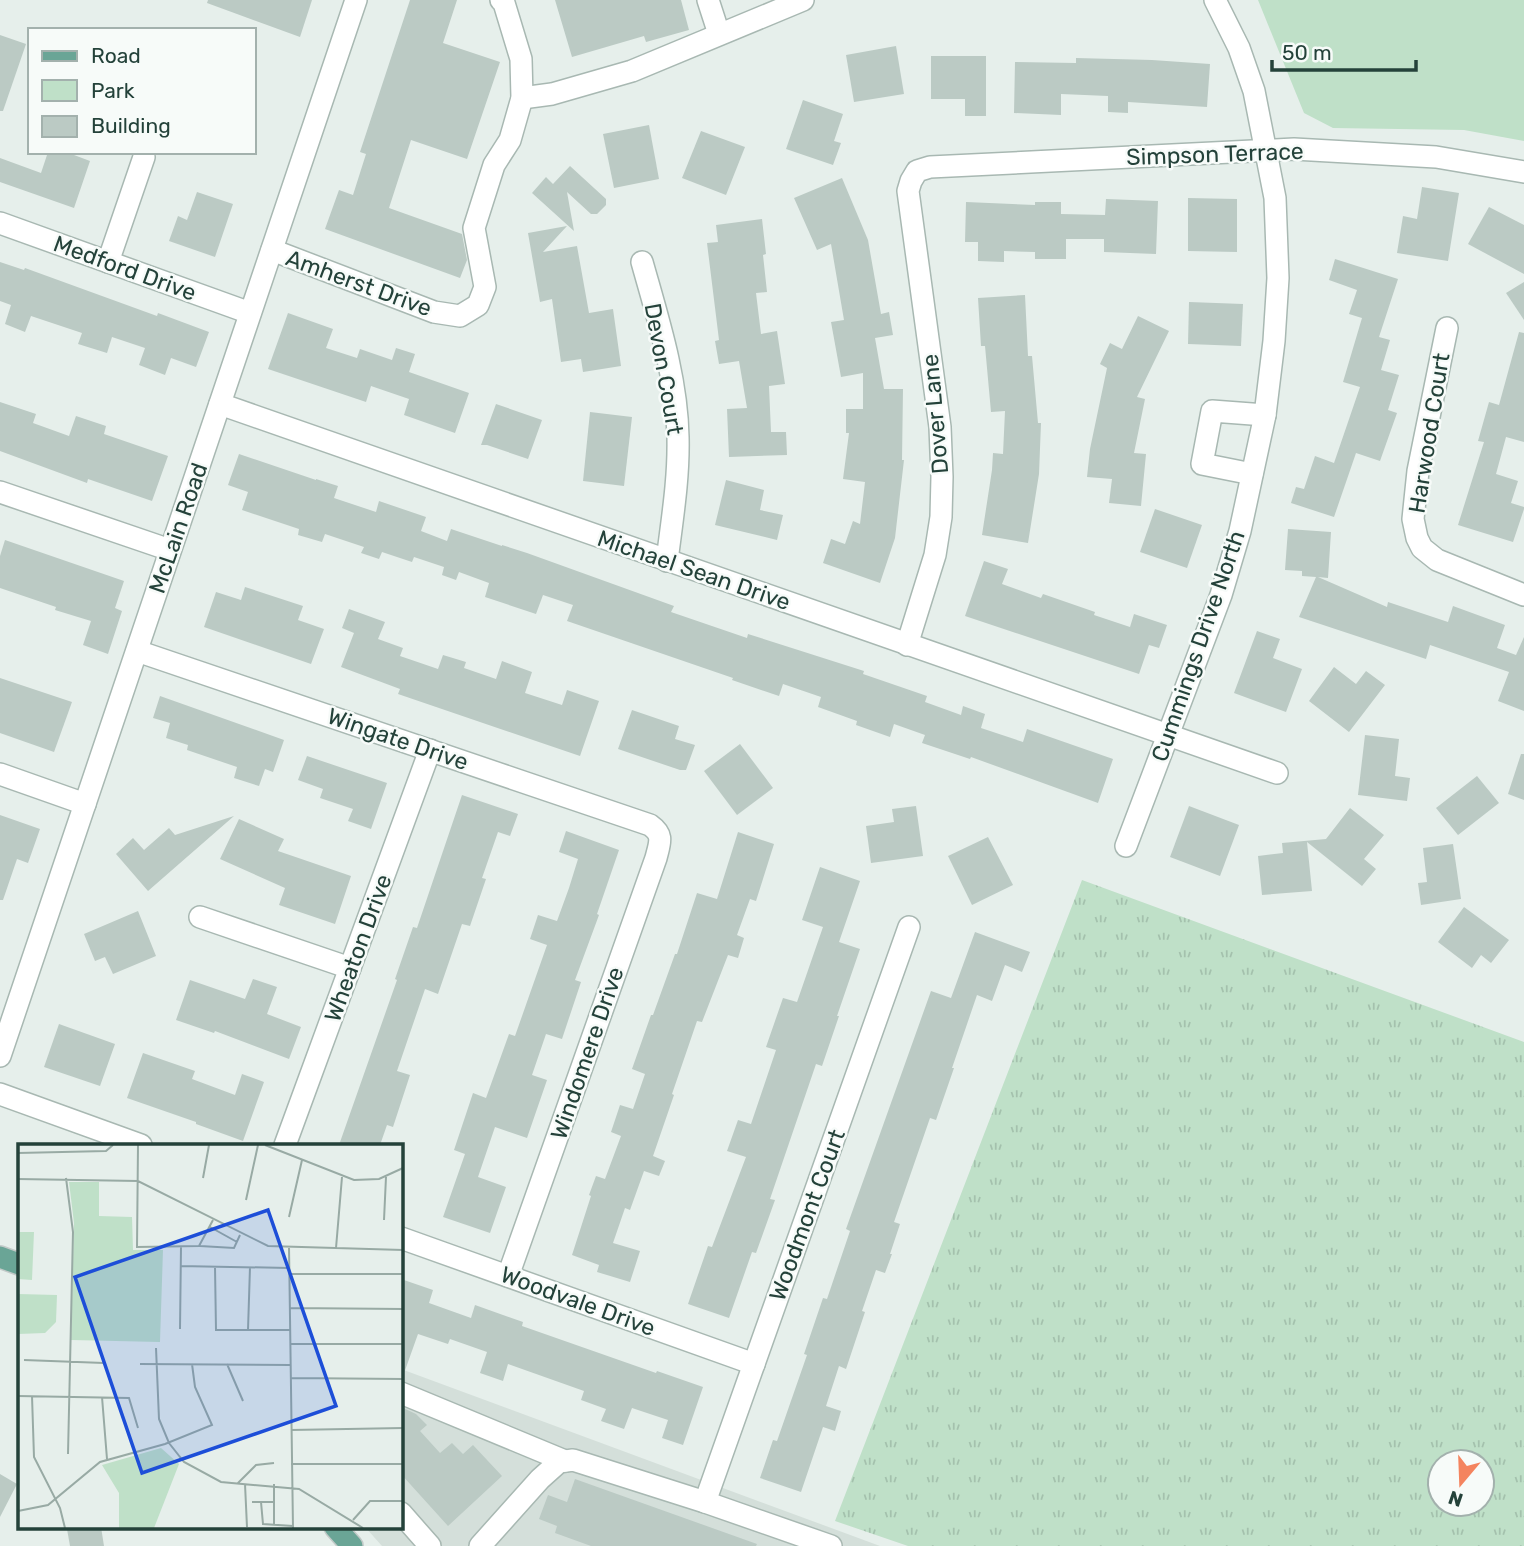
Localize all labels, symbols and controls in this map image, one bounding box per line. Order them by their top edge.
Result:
legend [28,28,256,154]
scale bar [1272,28,1416,72]
text: 50 m [1282,40,1332,65]
text: Road [91,43,141,68]
text: Park [91,78,135,103]
text: Building [91,113,171,138]
street label: Simpson Terrace [1126,137,1304,171]
street label: Medford Drive [50,229,200,307]
street label: Amherst Drive [282,244,436,322]
street label: Devon Court [639,301,689,437]
street label: Harwood Court [1403,351,1455,515]
street label: Dover Lane [916,353,954,475]
street label: McLain Road [143,459,213,597]
street label: Michael Sean Drive [594,524,794,616]
street label: Cummings Drive North [1145,527,1251,765]
street label: Wingate Drive [324,702,472,776]
street label: Wheaton Drive [318,870,398,1026]
street label: Windomere Drive [544,963,630,1143]
street label: Woodmont Court [763,1126,851,1304]
inset map [18,1144,402,1528]
street label: Woodvale Drive [497,1260,659,1342]
north arrow [1426,1448,1496,1518]
text: N [1445,1486,1466,1512]

